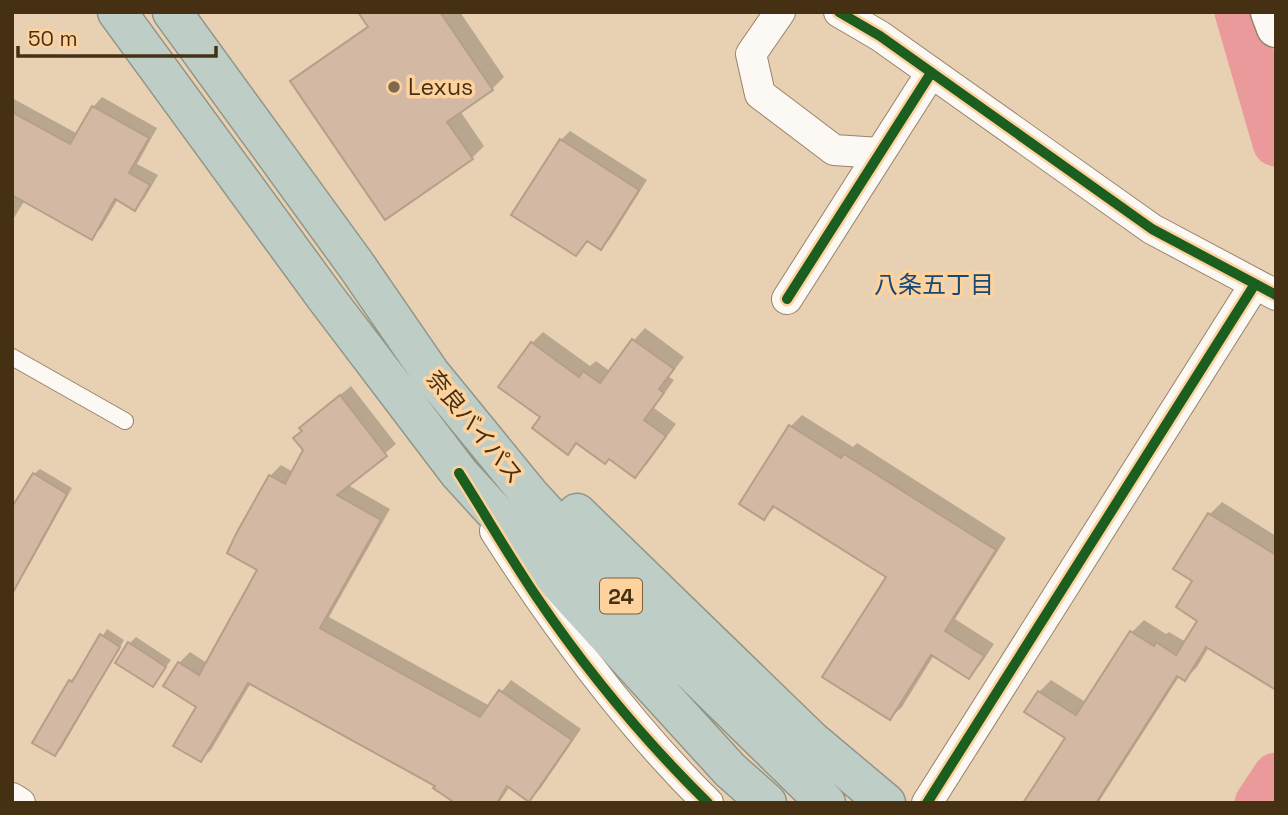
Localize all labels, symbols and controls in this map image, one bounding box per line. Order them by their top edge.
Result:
scale bar [18,14,215,58]
text: 50 m [28,25,78,52]
place label: Lexus [408,72,473,102]
marker: Lexus [386,79,402,95]
district label: 八条五丁目 [874,269,994,300]
street label: 奈良バイパス [420,364,530,490]
road number: 24 [600,578,642,614]

